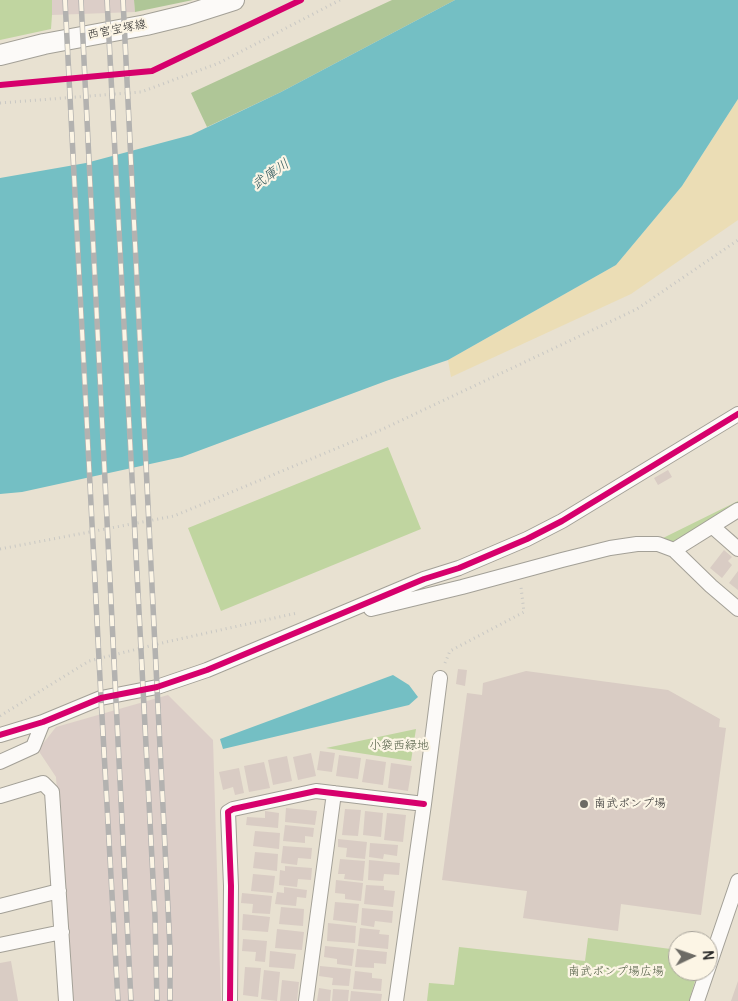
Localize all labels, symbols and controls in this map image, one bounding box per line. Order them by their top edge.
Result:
street label: 西宮宝塚線 [86,17,148,43]
water label: 武庫川 [249,156,293,194]
park label: 小袋西緑地 [369,739,429,753]
place label: 南武ポンプ場 [594,797,666,811]
marker: 南武ポンプ場 [578,798,590,810]
north arrow [668,931,718,981]
text: N [699,950,716,960]
park label: 南武ポンプ場広場 [568,965,664,979]

